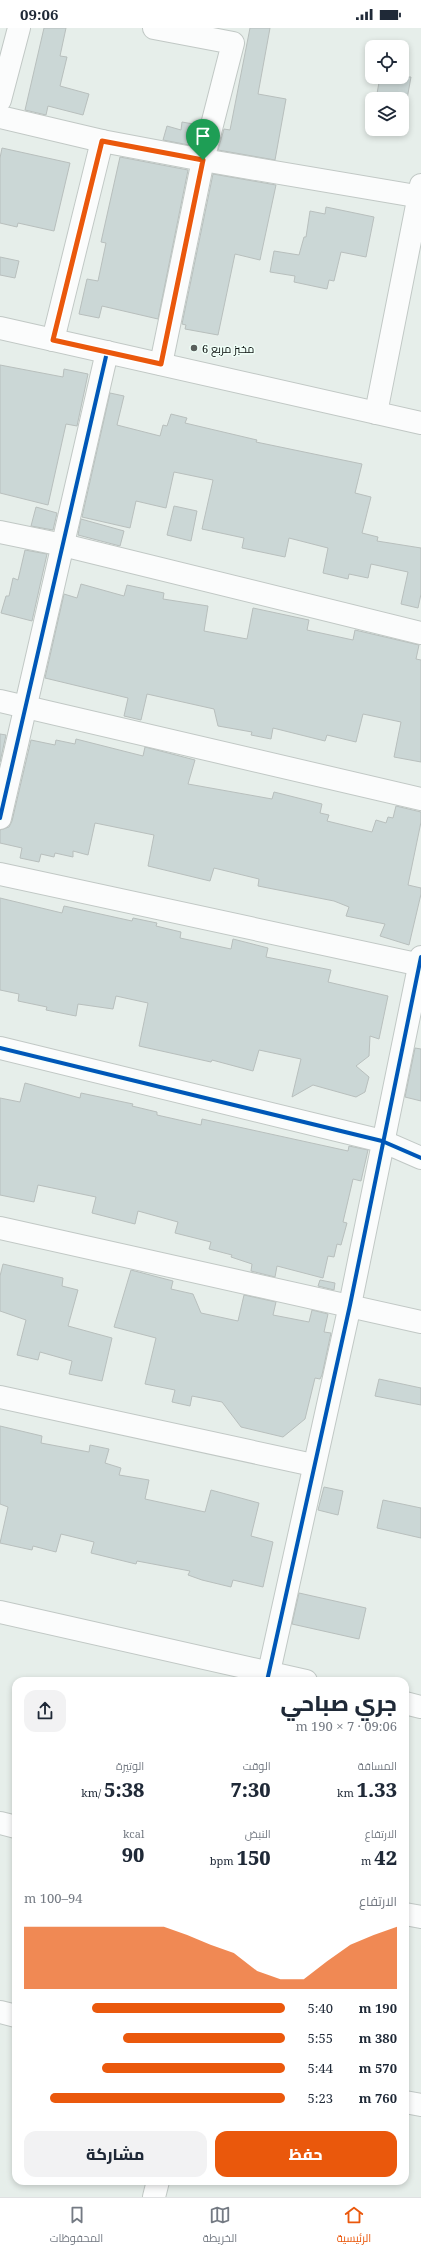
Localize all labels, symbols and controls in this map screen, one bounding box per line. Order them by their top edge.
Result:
text: 09:06 [20,4,58,24]
map controls [365,40,409,136]
button: locate [365,40,409,84]
button: layers [365,92,409,136]
pin [186,119,220,160]
icon: arrive [192,125,214,147]
place label: مخبز مربع 6 [202,341,254,357]
marker: مخبز مربع 6 [189,343,199,353]
text: جري صباحي [280,1687,397,1717]
button: share [24,1690,66,1732]
text: 09:06 · 7 × 190 m [295,1717,397,1735]
text: الوتيرة [116,1758,144,1773]
text: الوقت [243,1758,271,1773]
text: المسافة [358,1758,397,1773]
text: 5:38 [104,1776,144,1803]
text: 7:30 [230,1776,271,1803]
text: 1.33 [357,1776,397,1803]
text: /km [81,1785,104,1800]
text: km [337,1785,357,1800]
text: kcal [123,1826,144,1841]
text: النبض [245,1826,271,1841]
text: الارتفاع [365,1826,397,1841]
text: 90 [122,1841,144,1868]
text: 150 [237,1844,271,1871]
text: 42 [374,1844,397,1871]
text: bpm [210,1853,237,1868]
text: m [361,1853,374,1868]
text: 94–100 m [24,1889,83,1907]
text: الارتفاع [359,1892,397,1910]
text: 5:40 [307,1999,333,2017]
text: 190 m [359,1999,397,2017]
text: 5:55 [307,2029,333,2047]
text: 380 m [359,2029,397,2047]
text: 5:44 [307,2059,333,2077]
text: 570 m [359,2059,397,2077]
text: 5:23 [307,2089,333,2107]
text: 760 m [359,2089,397,2107]
button: مشاركة [24,2131,207,2177]
button: حفظ [215,2131,397,2177]
tab: المحفوظات [50,2204,103,2248]
tab: الخريطة [203,2204,237,2248]
tab: الرئيسية [337,2204,371,2248]

